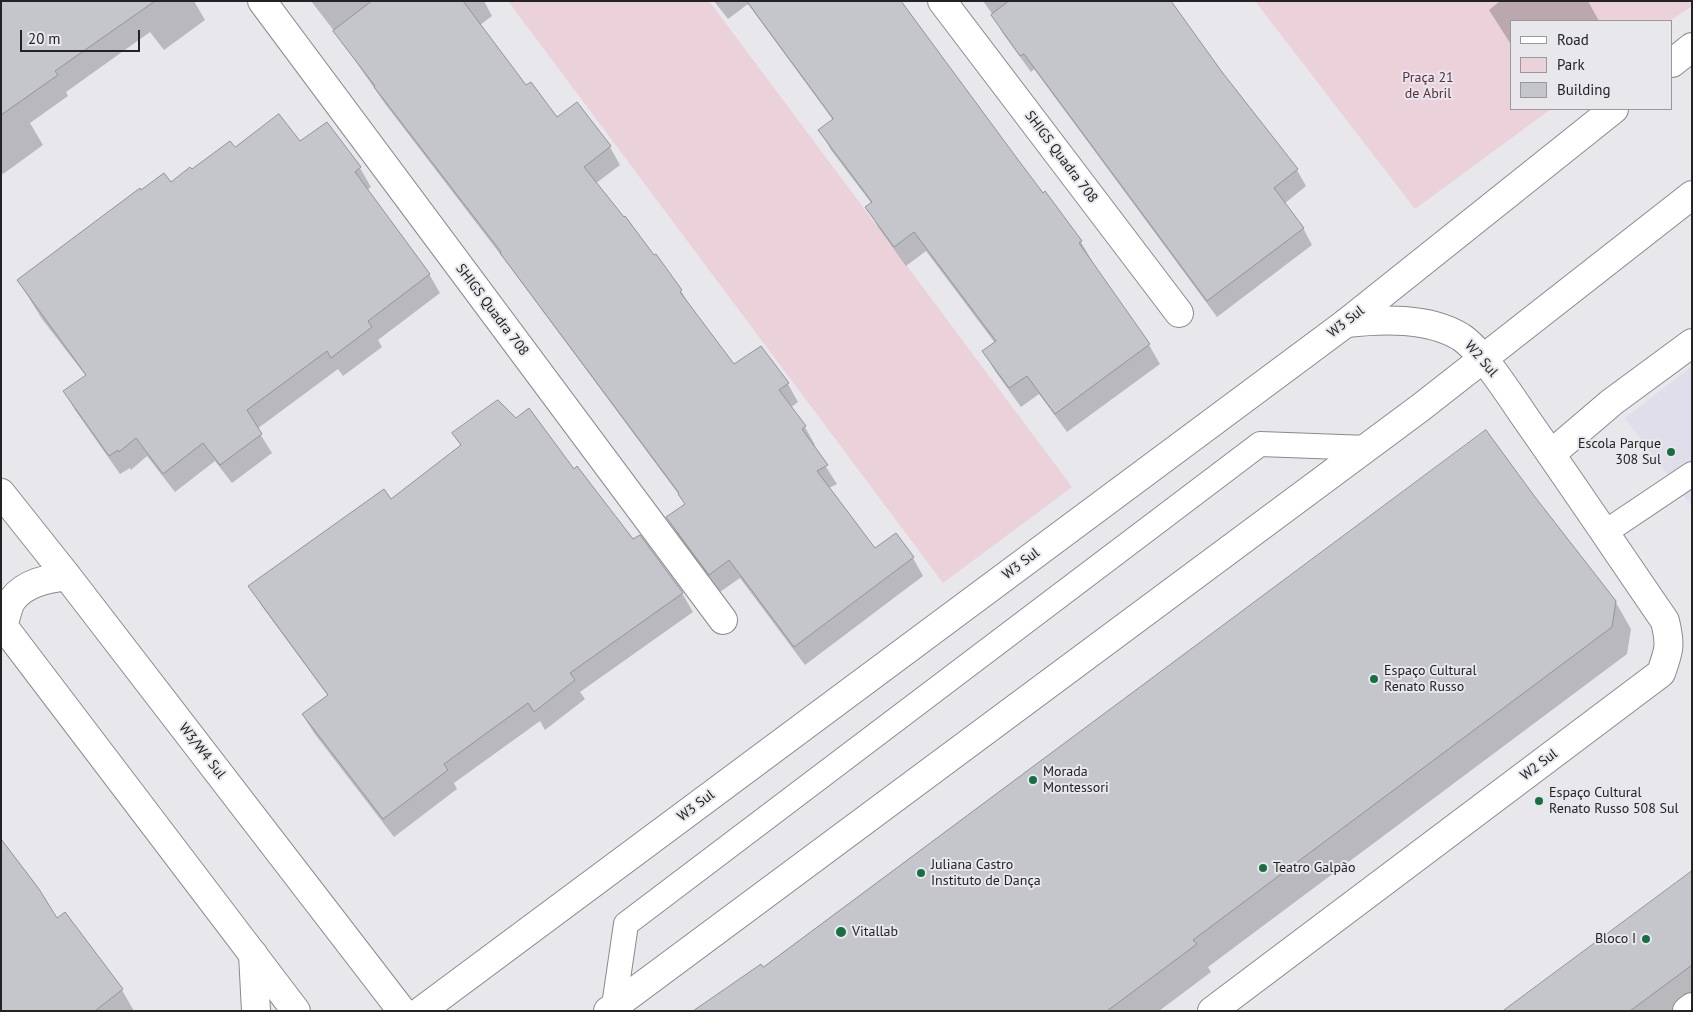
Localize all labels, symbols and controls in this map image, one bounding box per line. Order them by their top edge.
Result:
scale bar [22,20,142,52]
legend [1510,20,1673,110]
text: 20 m [28,29,61,48]
text: Road [1557,30,1589,49]
text: Park [1557,55,1585,74]
park label: Praça 21 de Abril [1402,70,1454,102]
text: Building [1557,80,1611,99]
street label: SHIGS Quadra 708 [1021,108,1101,206]
street label: SHIGS Quadra 708 [452,261,532,359]
street label: W3 Sul [1324,302,1368,342]
street label: W2 Sul [1461,338,1501,380]
place label: Escola Parque 308 Sul [1578,436,1661,468]
marker: Escola Parque 308 Sul [1665,446,1677,458]
street label: W3 Sul [999,545,1043,583]
place label: Espaço Cultural Renato Russo [1384,663,1477,696]
marker: Espaço Cultural Renato Russo [1368,673,1380,685]
street label: W3/W4 Sul [175,720,229,782]
street label: W2 Sul [1517,746,1561,784]
place label: Morada Montessori [1043,764,1109,796]
marker: Morada Montessori [1027,774,1039,786]
place label: Espaço Cultural Renato Russo 508 Sul [1549,785,1679,818]
street label: W3 Sul [674,787,718,825]
marker: Espaço Cultural Renato Russo 508 Sul [1533,795,1545,807]
place label: Juliana Castro Instituto de Dança [931,857,1041,890]
place label: Teatro Galpão [1273,860,1355,876]
marker: Teatro Galpão [1257,862,1269,874]
marker: Juliana Castro Instituto de Dança [915,867,927,879]
place label: Vitallab [852,924,898,940]
marker: Vitallab [834,925,848,939]
place label: Bloco I [1595,931,1636,947]
marker: Bloco I [1640,933,1652,945]

